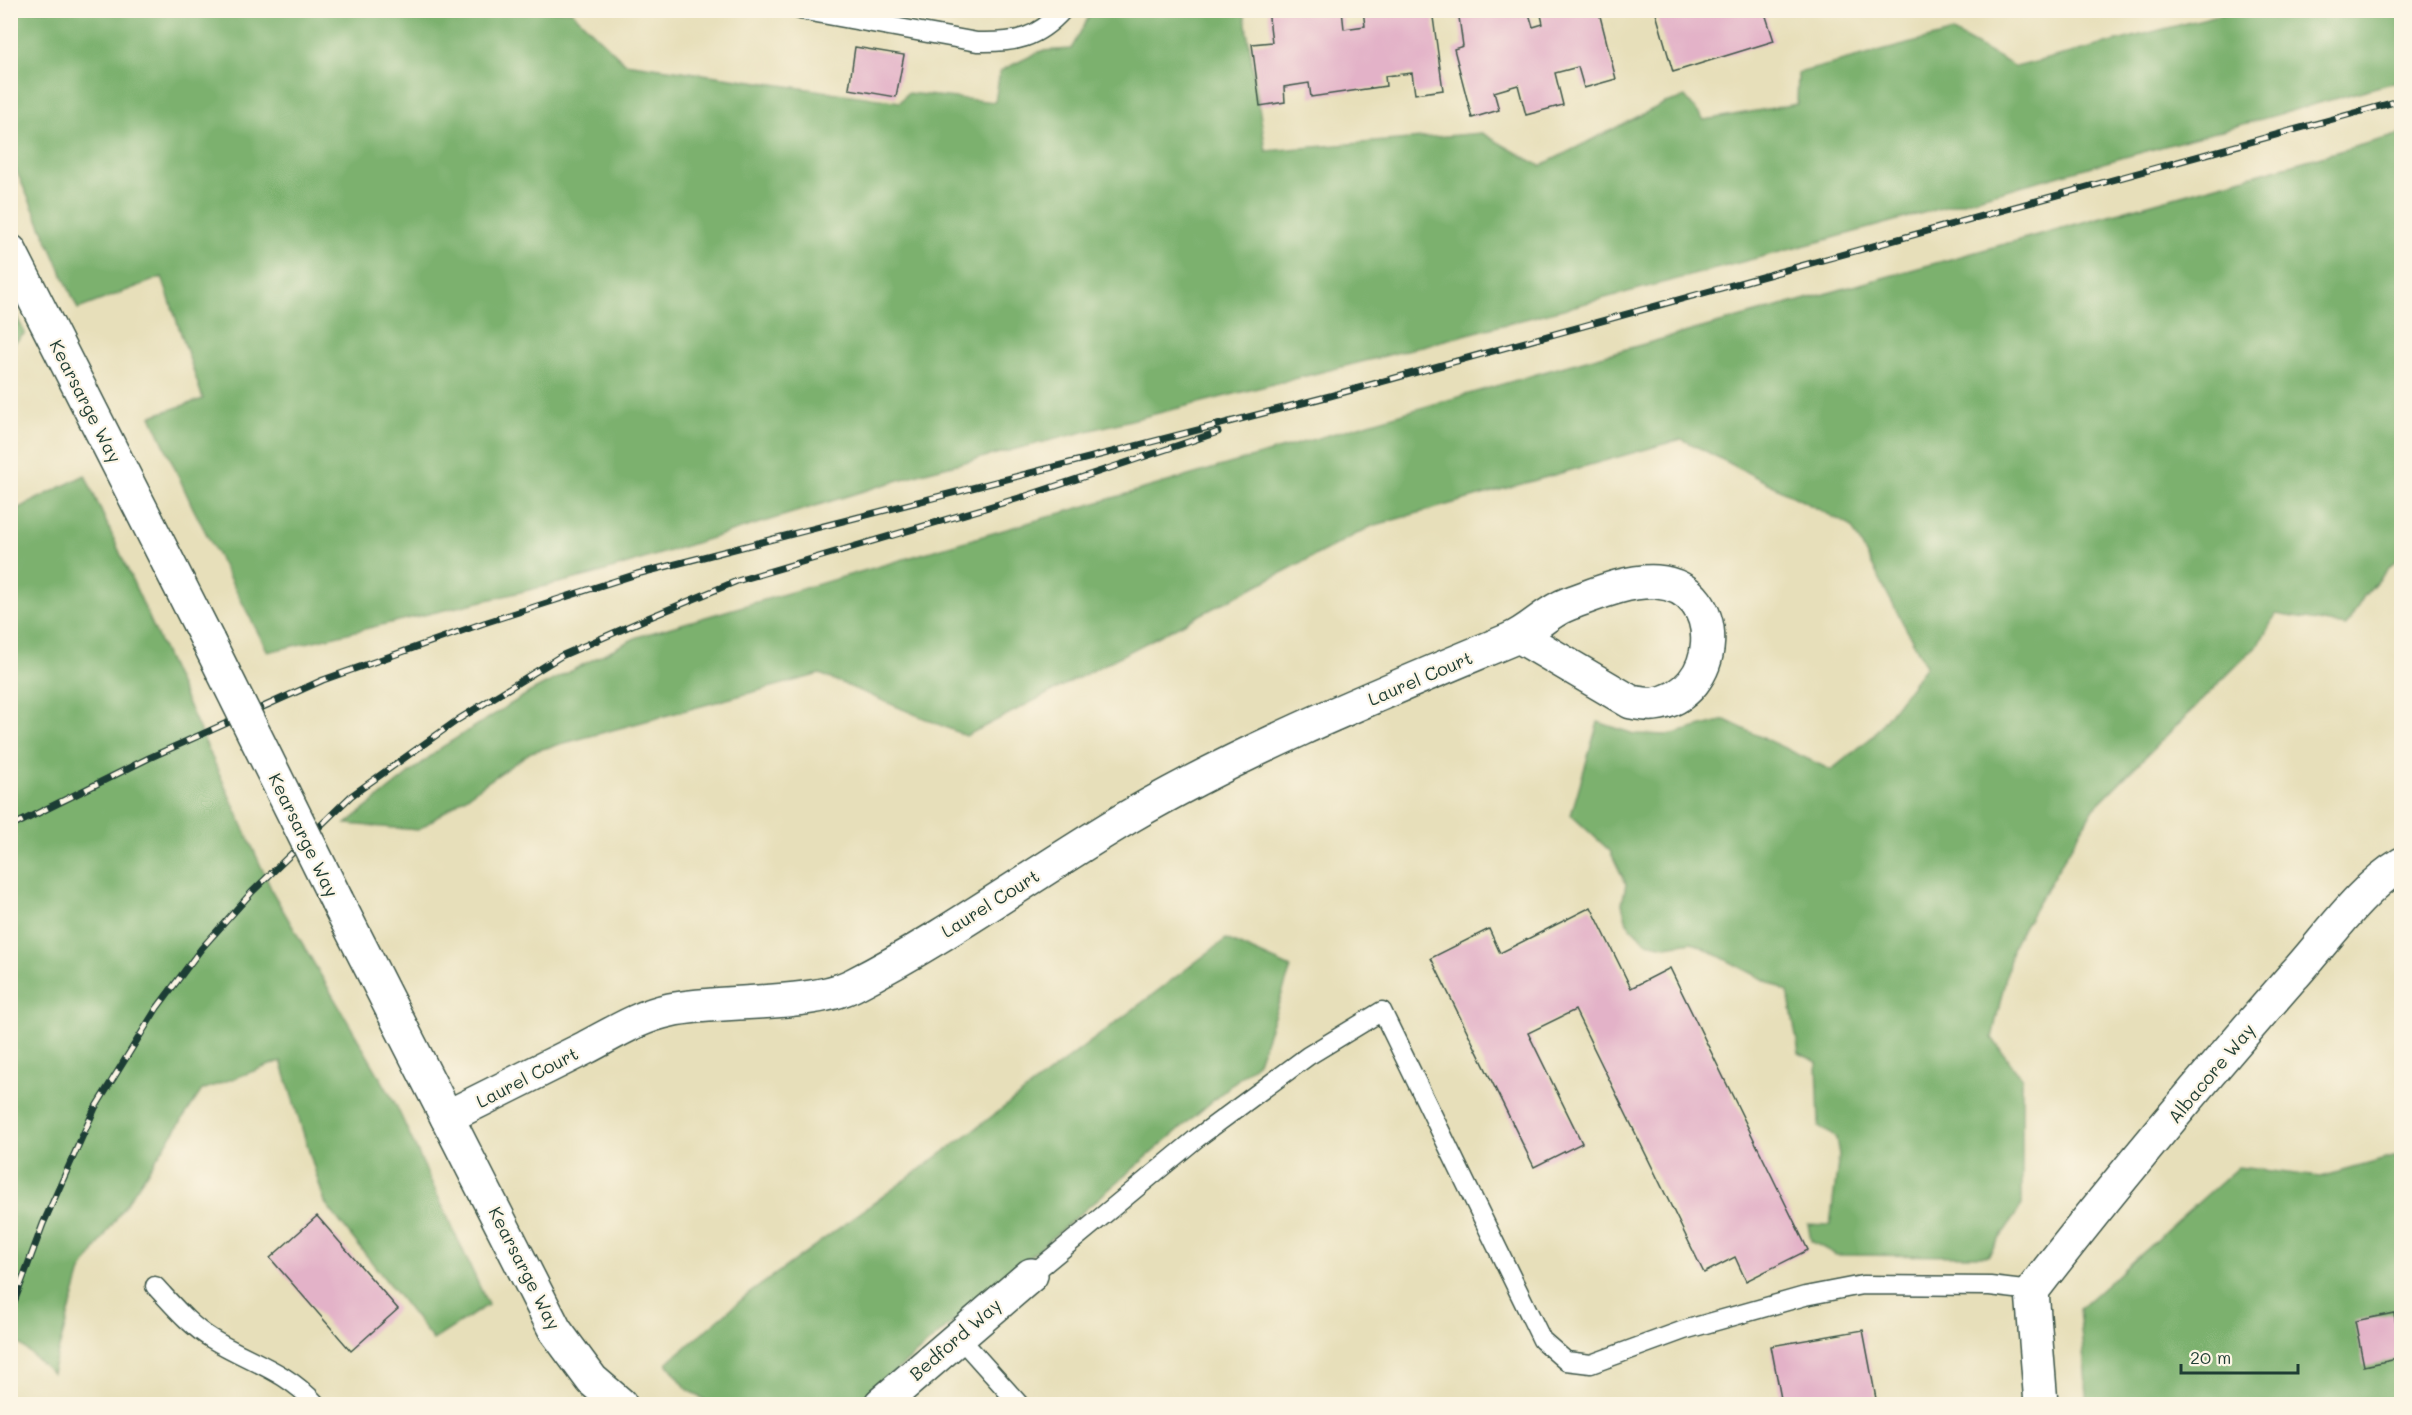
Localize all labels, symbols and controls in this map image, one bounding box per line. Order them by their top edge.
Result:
street label: Kearsarge Way [45,335,127,467]
street label: Laurel Court [1364,645,1476,711]
street label: Kearsarge Way [264,769,344,901]
street label: Laurel Court [936,863,1044,943]
street label: Albacore Way [2162,1018,2260,1128]
street label: Laurel Court [472,1041,582,1113]
street label: Kearsarge Way [484,1202,566,1334]
street label: Bedford Way [904,1293,1006,1385]
scale bar [2181,1337,2298,1375]
text: 20 m [2190,1345,2231,1369]

